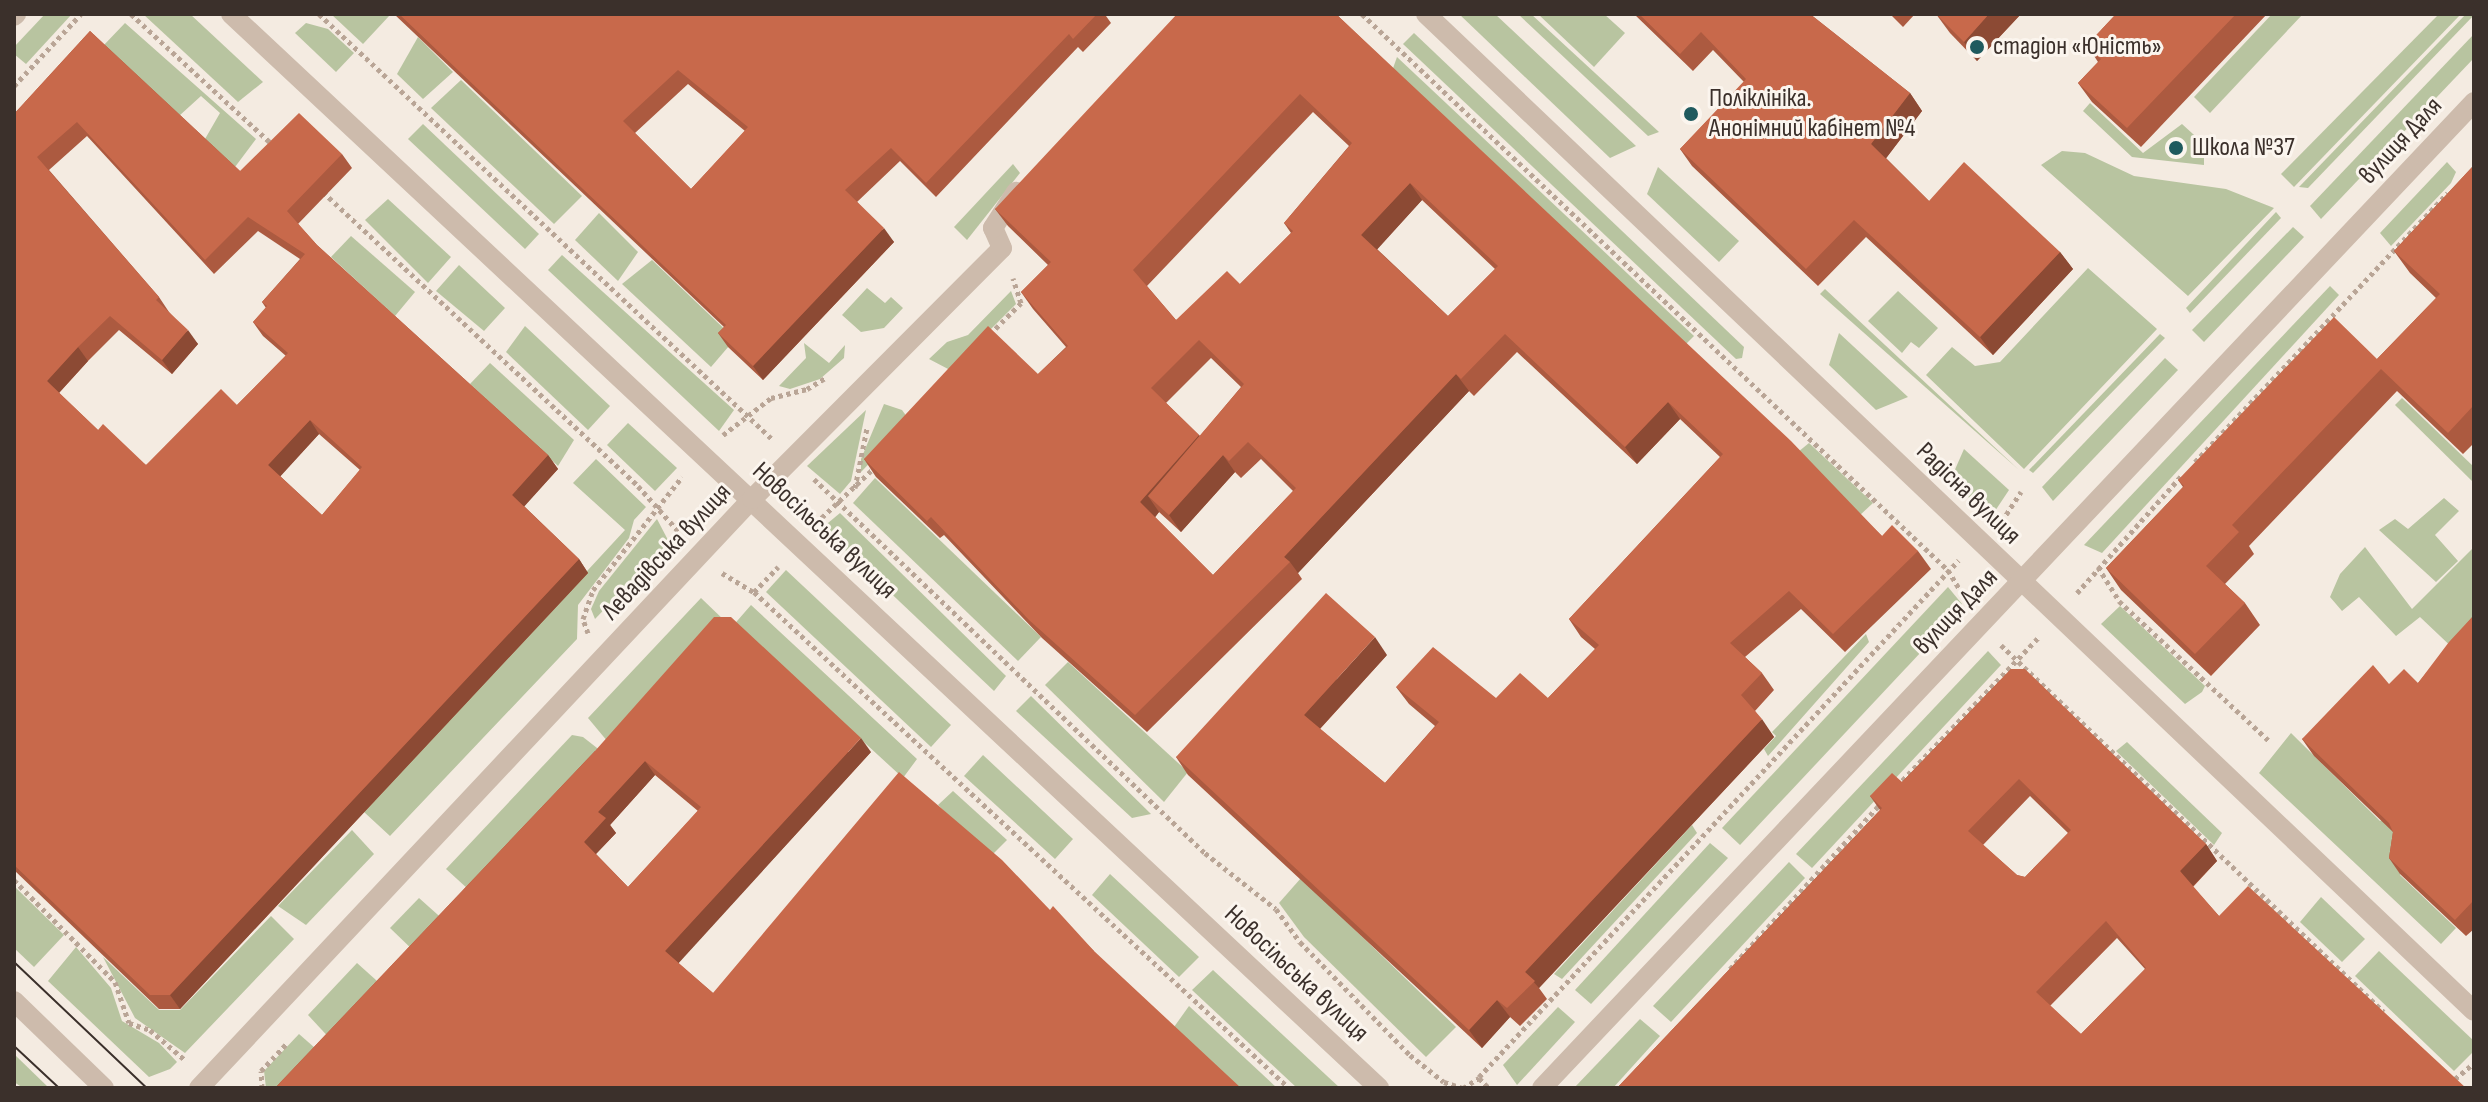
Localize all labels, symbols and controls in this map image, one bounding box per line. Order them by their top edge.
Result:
place label: стадіон «Юність» [1993,31,2162,63]
marker: стадіон «Юність» [1968,38,1986,56]
place label: Поліклініка. Анонімний кабінет №4 [1709,83,1915,144]
street label: вулиця Даля [2353,91,2449,191]
marker: Поліклініка. Анонімний кабінет №4 [1680,103,1702,125]
place label: Школа №37 [2192,132,2295,164]
marker: Школа №37 [2167,139,2185,157]
street label: Радісна вулиця [1909,437,2027,551]
street label: Новосільська вулиця [745,456,903,606]
street label: Левадівська вулиця [596,477,738,627]
street label: вулиця Даля [1907,562,2005,662]
street label: Новосільська вулиця [1217,899,1375,1049]

